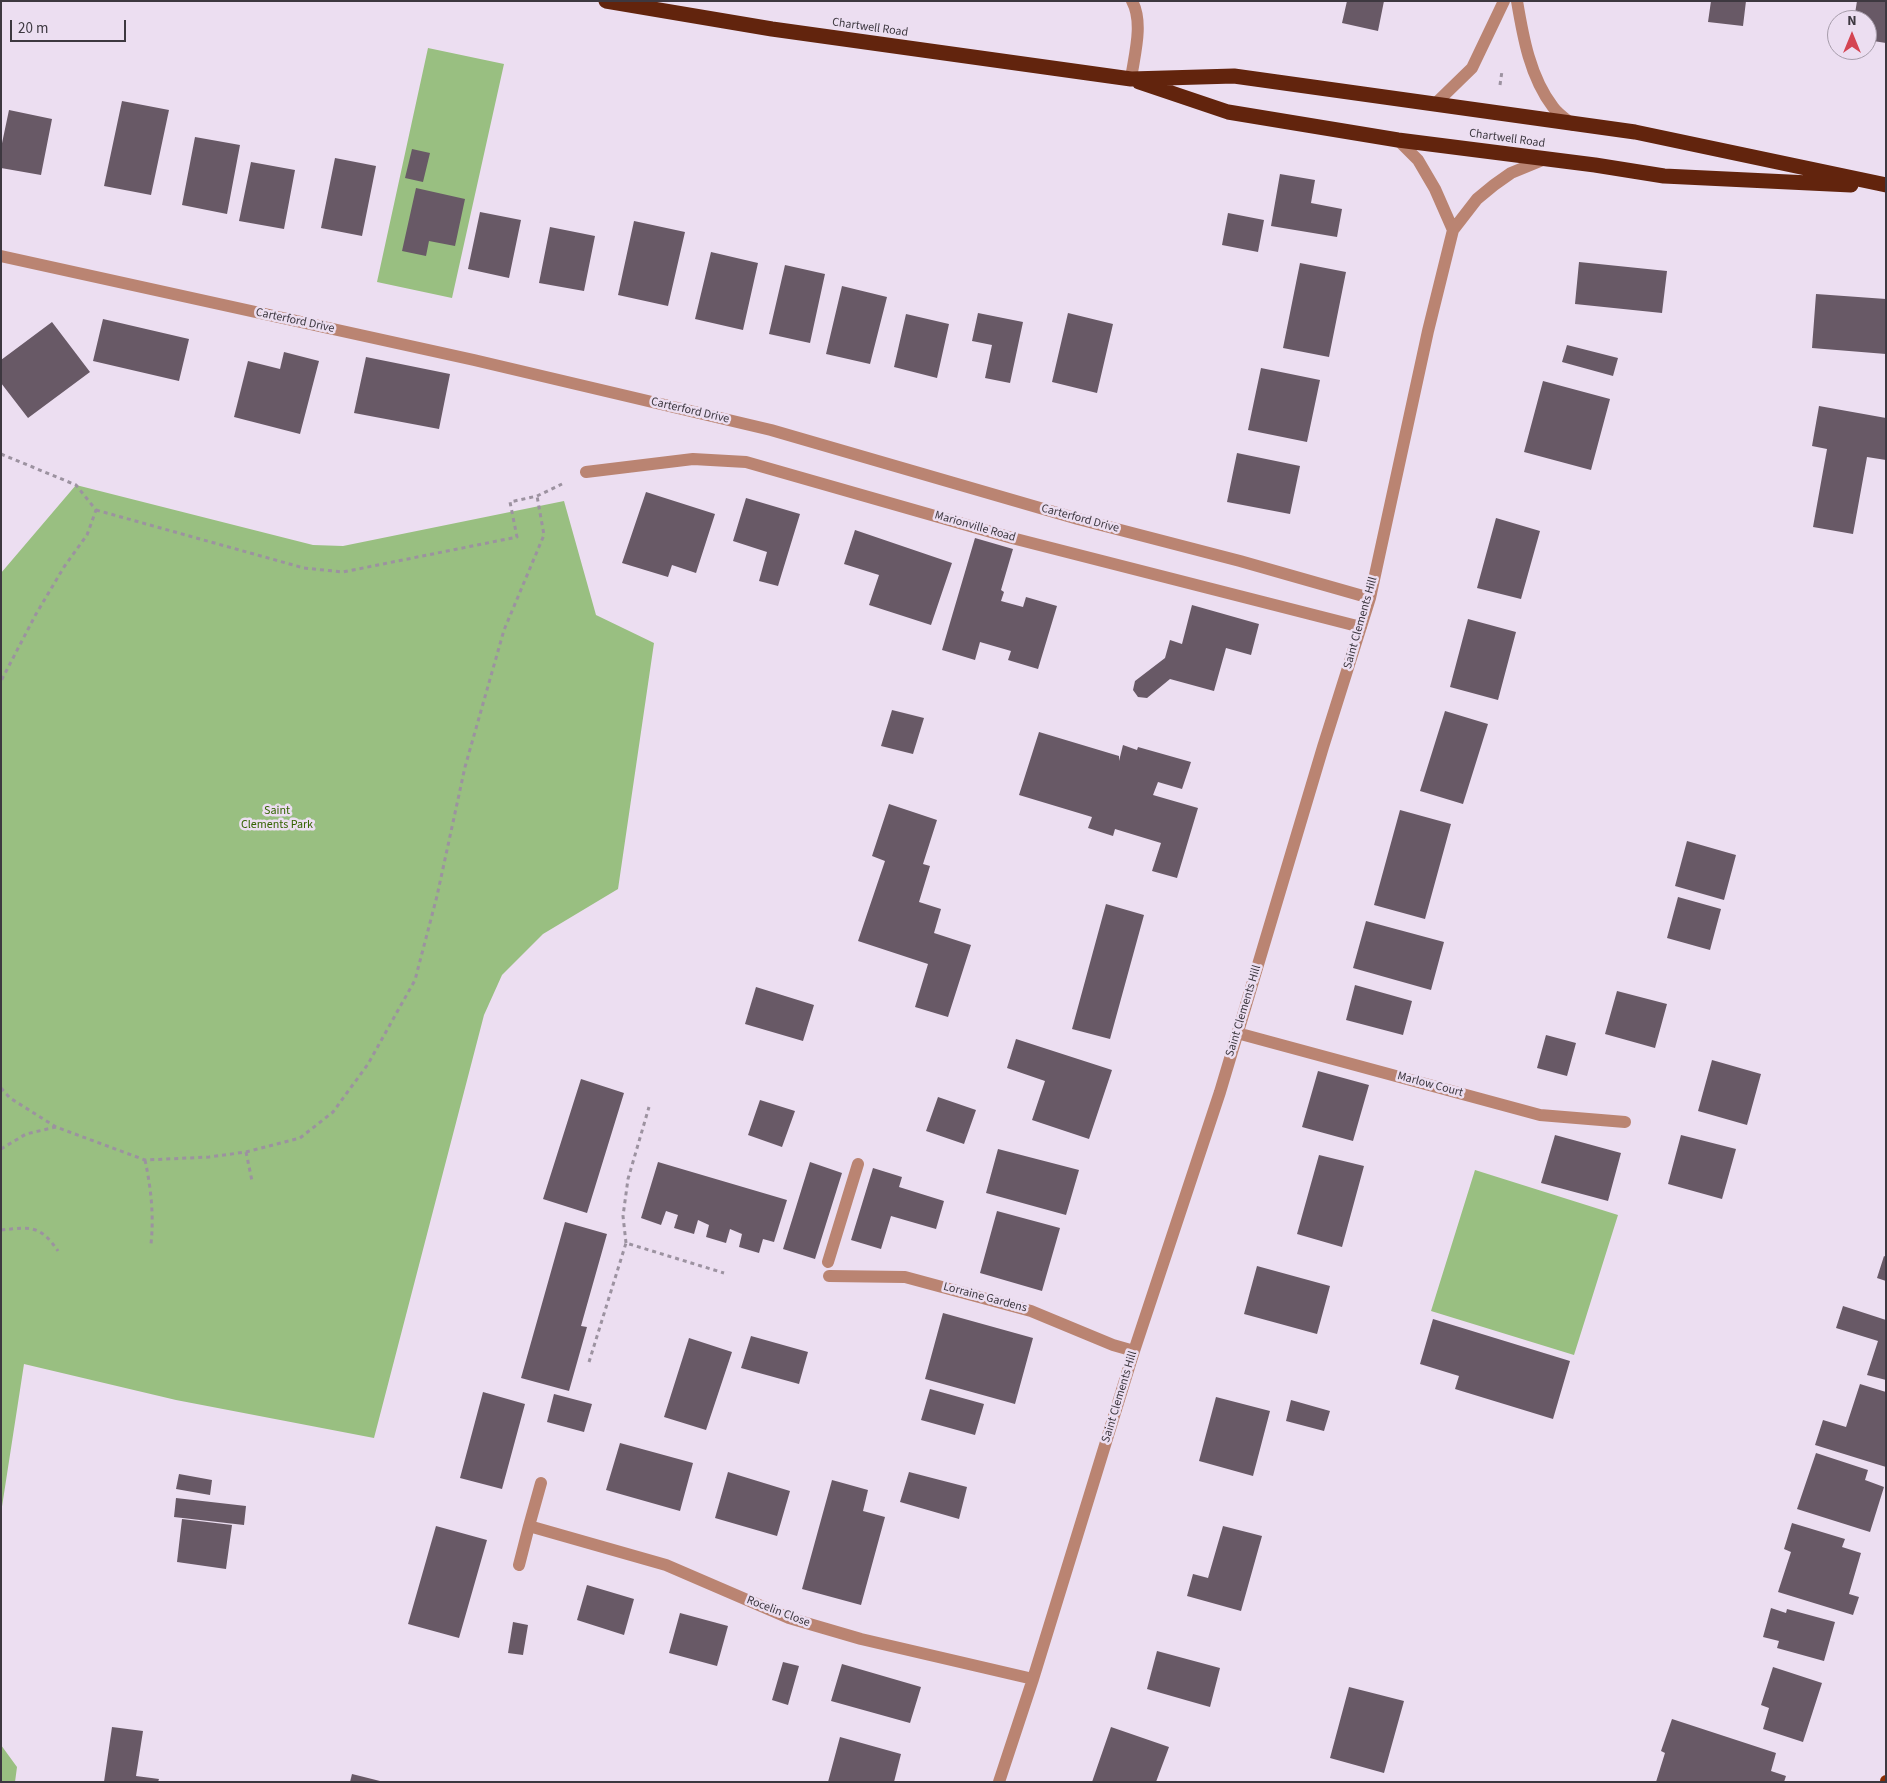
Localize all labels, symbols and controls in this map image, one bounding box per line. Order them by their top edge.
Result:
scale bar [12,10,129,42]
north arrow [1827,10,1877,60]
text: N [1847,11,1857,31]
street label: Chartwell Road [831,16,909,40]
text: 20 m [18,18,48,39]
street label: Chartwell Road [1468,127,1546,151]
street label: Carterford Drive [254,306,336,336]
street label: Carterford Drive [649,395,731,427]
street label: Carterford Drive [1039,502,1121,536]
street label: Marionville Road [933,509,1017,545]
street label: Saint Clements Hill [1341,575,1381,671]
park label: Saint Clements Park [241,804,313,832]
street label: Saint Clements Hill [1223,963,1265,1059]
street label: Marlow Court [1395,1069,1465,1101]
street label: Lorraine Gardens [942,1280,1028,1316]
street label: Saint Clements Hill [1099,1349,1141,1445]
street label: Rocelin Close [744,1593,812,1631]

